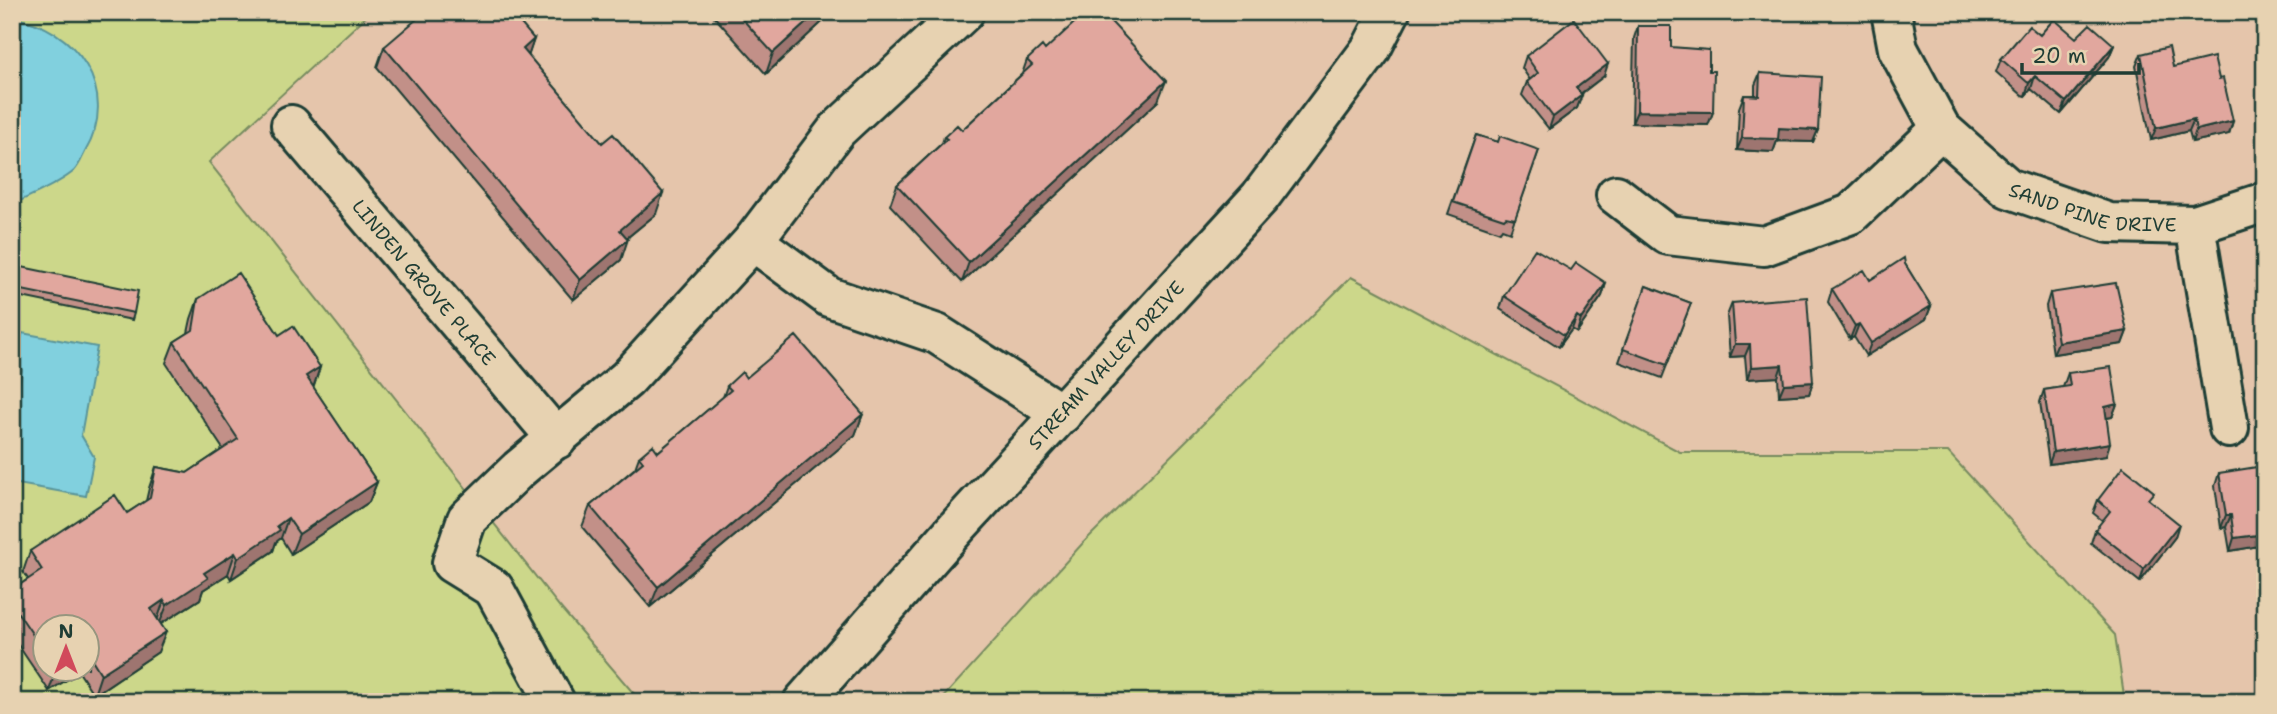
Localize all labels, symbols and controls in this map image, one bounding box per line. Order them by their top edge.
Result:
scale bar [2022,32,2139,76]
text: 20 m [2032,42,2086,70]
street label: SAND PINE DRIVE [2006,177,2177,237]
street label: LINDEN GROVE PLACE [347,194,502,370]
street label: STREAM VALLEY DRIVE [1022,275,1190,455]
north arrow [32,612,102,682]
text: N [58,619,74,644]

